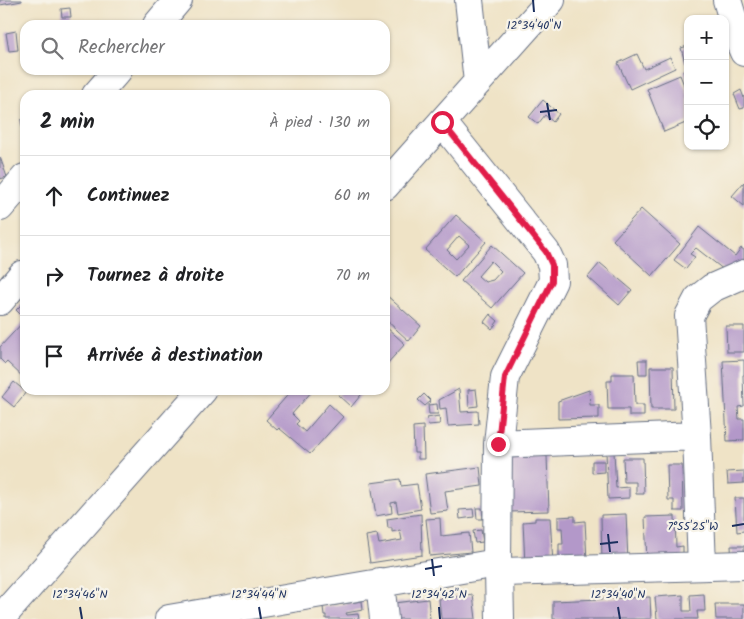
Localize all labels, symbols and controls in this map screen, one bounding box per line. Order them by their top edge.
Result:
map controls [684,15,729,150]
button: + [684,15,729,60]
text: 12°34'40"N [507,16,561,35]
search box [20,20,390,75]
text: Rechercher [78,33,165,63]
icon: search [38,34,66,62]
button: − [684,60,729,105]
button: locate [684,105,729,150]
text: 2 min [40,106,95,139]
text: À pied · 130 m [269,110,370,135]
route start [431,111,454,134]
text: Continuez [87,181,170,211]
icon: ahead [40,182,68,210]
text: 60 m [334,183,370,208]
text: Tournez à droite [87,261,224,291]
icon: right [40,262,68,290]
text: 70 m [335,263,370,288]
text: Arrivée à destination [87,341,263,371]
icon: arrive [40,342,68,370]
route end [487,433,510,456]
text: 7°55'25"W [667,517,719,536]
text: 12°34'46"N [52,585,108,604]
text: 12°34'44"N [231,585,287,604]
text: 12°34'42"N [411,585,467,604]
text: 12°34'40"N [591,585,645,604]

